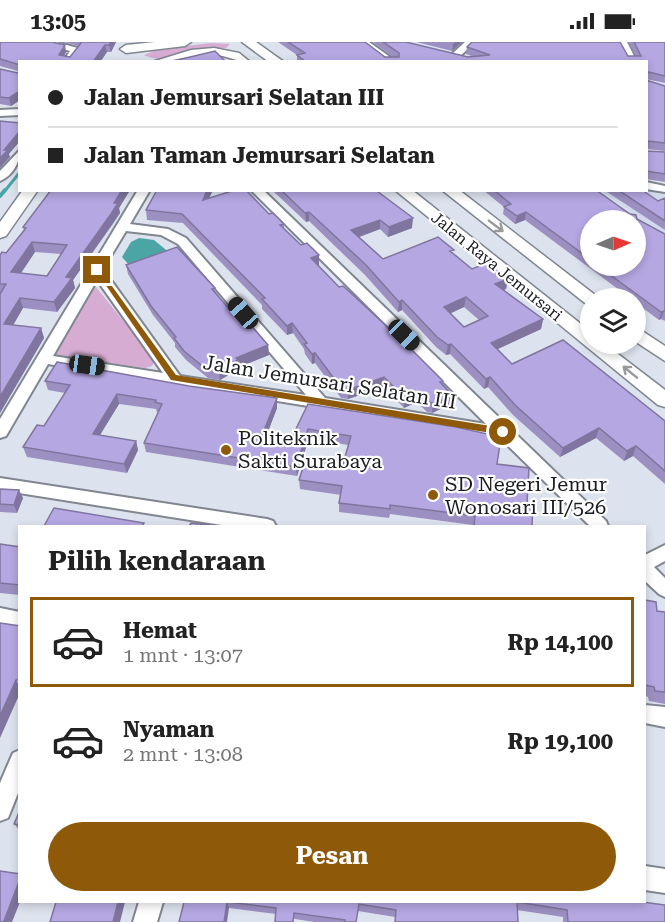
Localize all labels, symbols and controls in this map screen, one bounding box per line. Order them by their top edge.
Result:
text: 13:05 [30,9,86,34]
text: Jalan Jemursari Selatan III [84,85,384,110]
text: Jalan Taman Jemursari Selatan [84,143,435,168]
street label: Jalan Raya Jemursari [427,208,566,325]
north arrow [580,210,646,276]
map controls [580,210,646,354]
one-way arrow [487,220,503,232]
route end [83,256,110,283]
button: layers [580,288,646,354]
car [224,294,262,332]
car [385,316,423,354]
street label: Jalan Jemursari Selatan III [202,350,458,414]
car [68,354,106,376]
one-way arrow [622,365,638,378]
route start [489,418,516,445]
place label: Politeknik Sakti Surabaya [238,426,382,473]
marker: Politeknik Sakti Surabaya [219,443,233,457]
place label: SD Negeri Jemur Wonosari III/526 [445,472,607,519]
marker: SD Negeri Jemur Wonosari III/526 [426,488,440,502]
text: Pilih kendaraan [48,545,266,577]
icon: car [51,615,105,669]
text: Hemat [123,618,197,643]
text: Rp 14,100 [508,630,613,655]
text: 1 mnt · 13:07 [123,643,243,667]
icon: car [51,714,105,768]
text: Nyaman [123,717,214,742]
text: Rp 19,100 [508,729,613,754]
text: 2 mnt · 13:08 [123,742,243,766]
button: Pesan [48,822,616,891]

